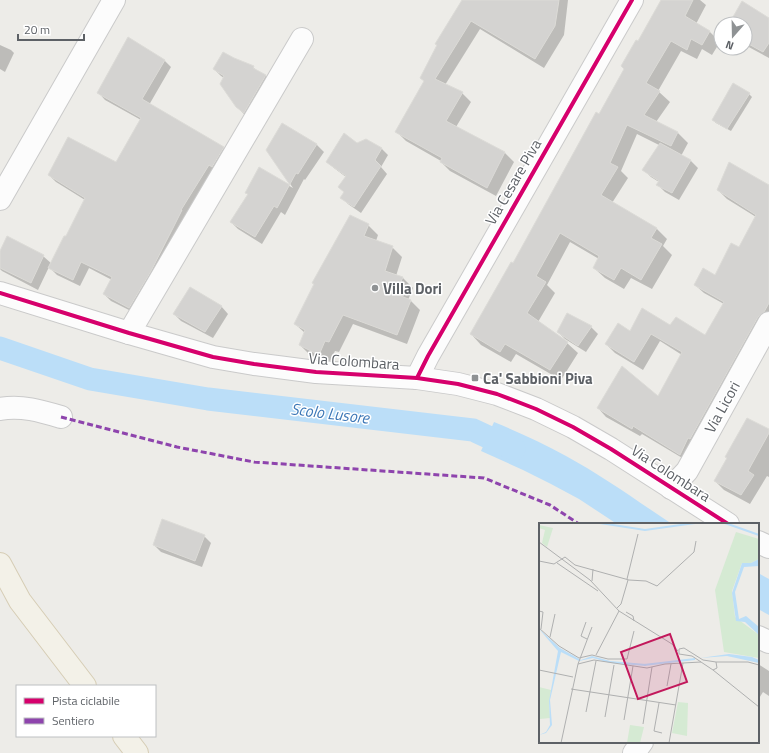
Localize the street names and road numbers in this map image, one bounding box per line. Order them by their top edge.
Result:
street label: Via Cesare Piva [479,134,547,229]
street label: Via Colombara [308,346,401,376]
street label: Via Licori [698,377,746,437]
street label: Via Colombara [627,439,716,508]

